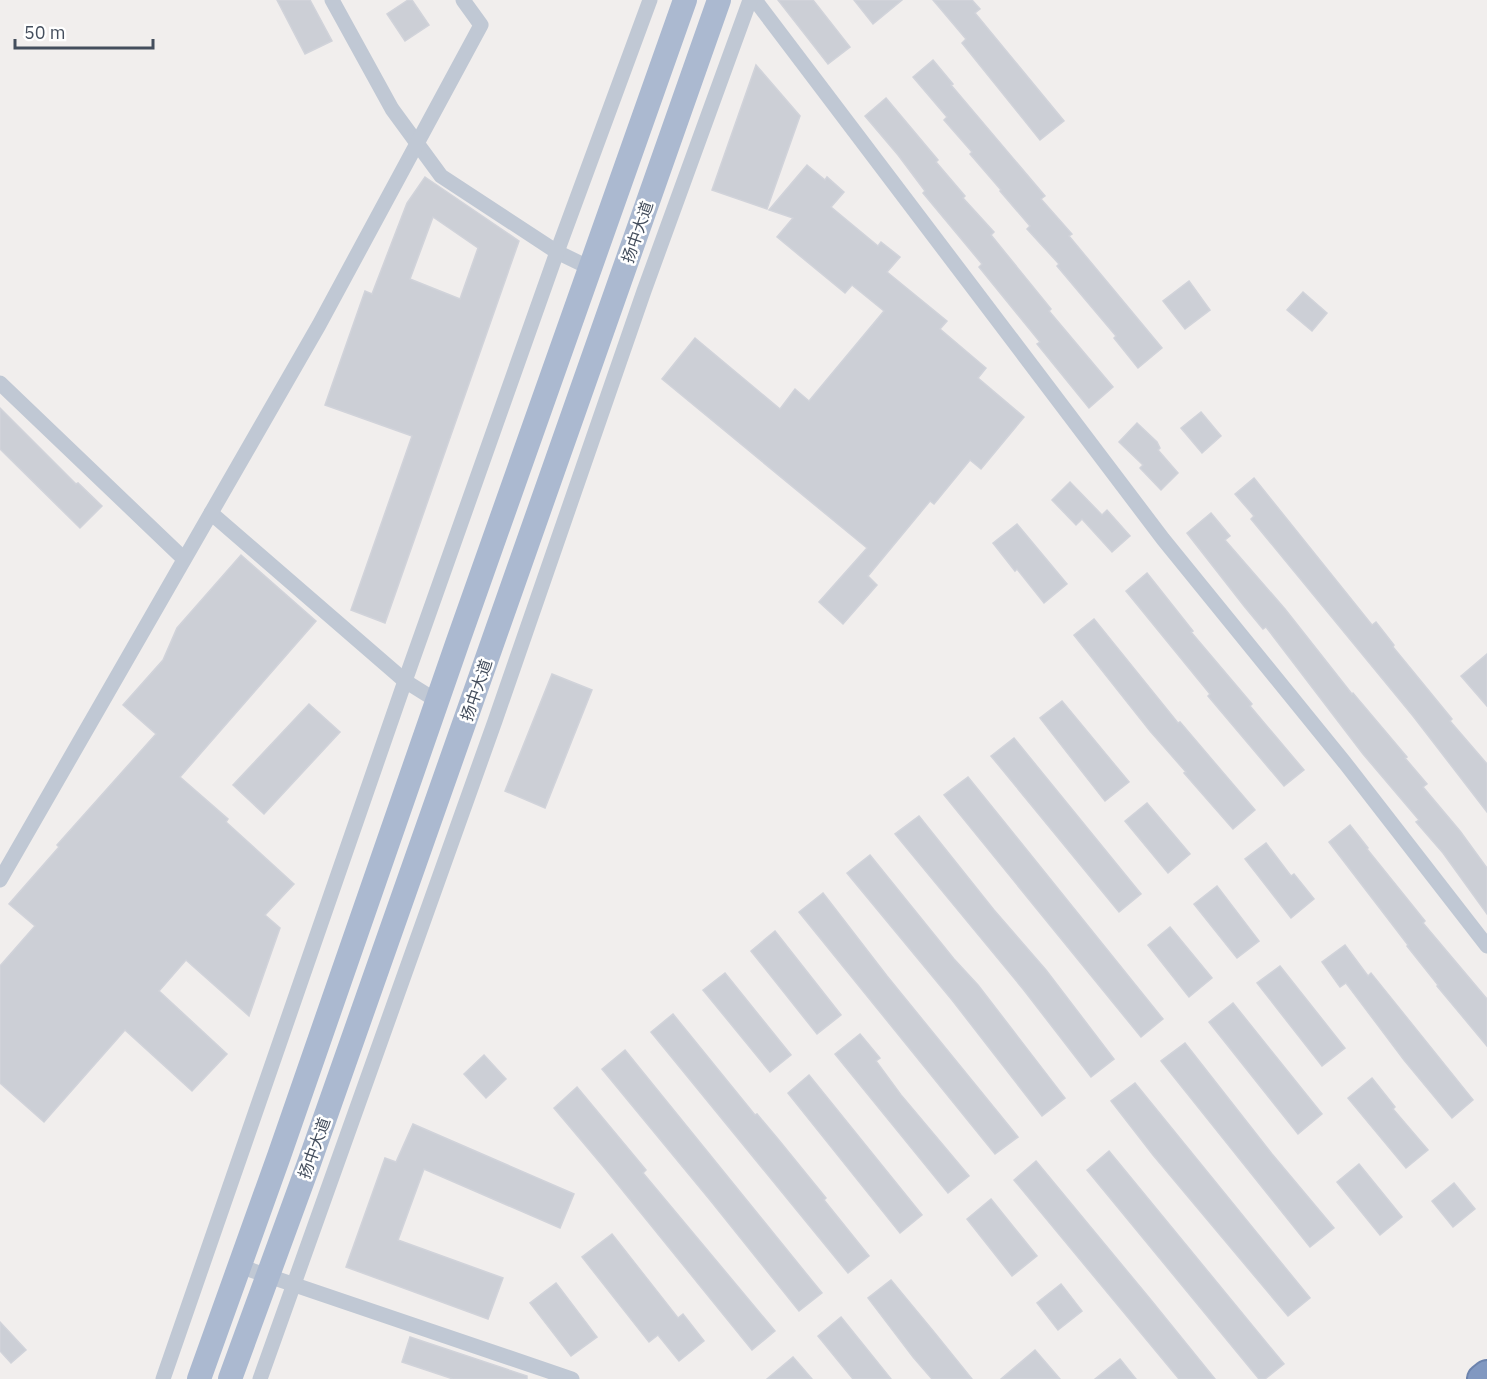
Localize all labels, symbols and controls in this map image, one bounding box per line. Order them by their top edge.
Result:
scale bar [15,12,153,50]
text: 50 m [24,21,66,44]
street label: 扬中大道 [617,198,657,266]
street label: 扬中大道 [456,656,496,724]
street label: 扬中大道 [294,1115,334,1181]

